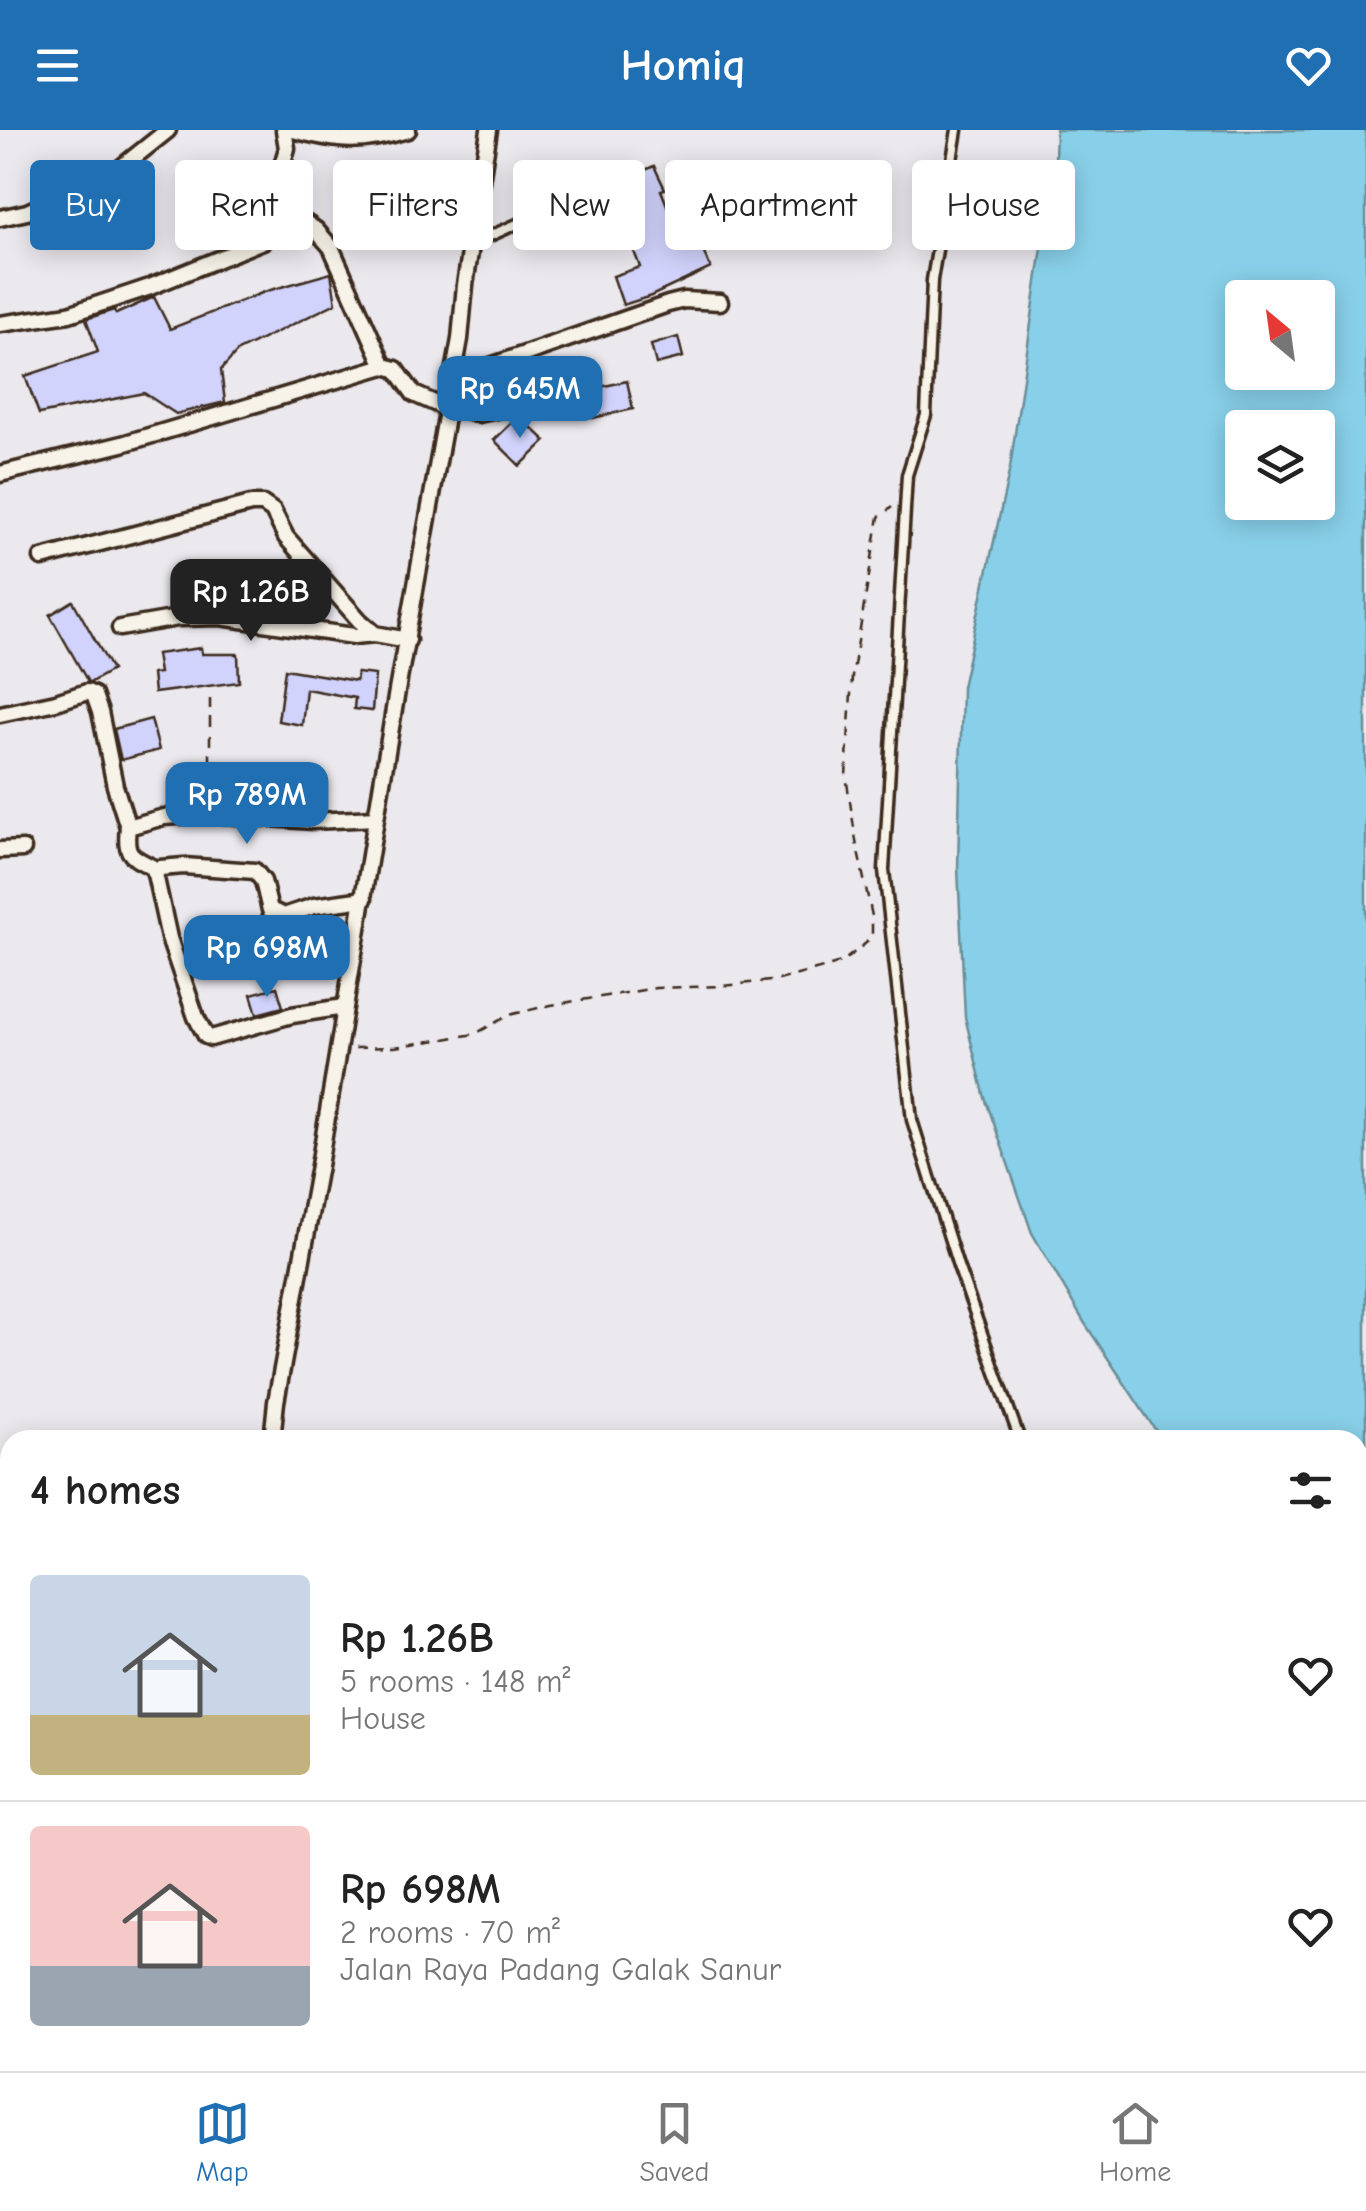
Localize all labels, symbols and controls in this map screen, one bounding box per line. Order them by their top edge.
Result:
icon: menu [30,38,85,93]
icon: heart [1281,38,1336,93]
text: Homiq [620,39,746,91]
chip: Buy [30,160,155,250]
chip: Rent [175,160,313,250]
chip: Filters [333,160,493,250]
chip: New [513,160,645,250]
chip: Apartment [665,160,892,250]
chip: House [912,160,1075,250]
north arrow [1225,280,1335,390]
map controls [1225,280,1335,520]
pin: Rp 645M [428,356,612,441]
text: Rp 645M [459,370,581,407]
button: layers [1225,410,1335,520]
pin: Rp 1.26B [148,559,354,644]
text: Rp 1.26B [192,573,310,610]
pin: Rp 789M [155,762,339,847]
text: Rp 789M [187,776,307,813]
pin: Rp 698M [175,915,359,1000]
text: Rp 698M [206,929,328,966]
icon: filters [1283,1463,1338,1518]
text: 4 homes [30,1466,180,1515]
text: Rp 1.26B [340,1614,494,1663]
icon: home [110,1615,230,1735]
icon: heart [1283,1648,1338,1703]
text: 5 rooms · 148 m² [340,1663,571,1700]
text: House [340,1700,426,1737]
text: Rp 698M [340,1865,501,1914]
icon: home [110,1866,230,1986]
icon: heart [1283,1899,1338,1954]
text: 2 rooms · 70 m² [340,1914,560,1951]
text: Jalan Raya Padang Galak Sanur [340,1951,781,1988]
tab: Map [195,2096,250,2188]
tab: Saved [639,2096,709,2188]
tab: Home [1099,2096,1171,2188]

